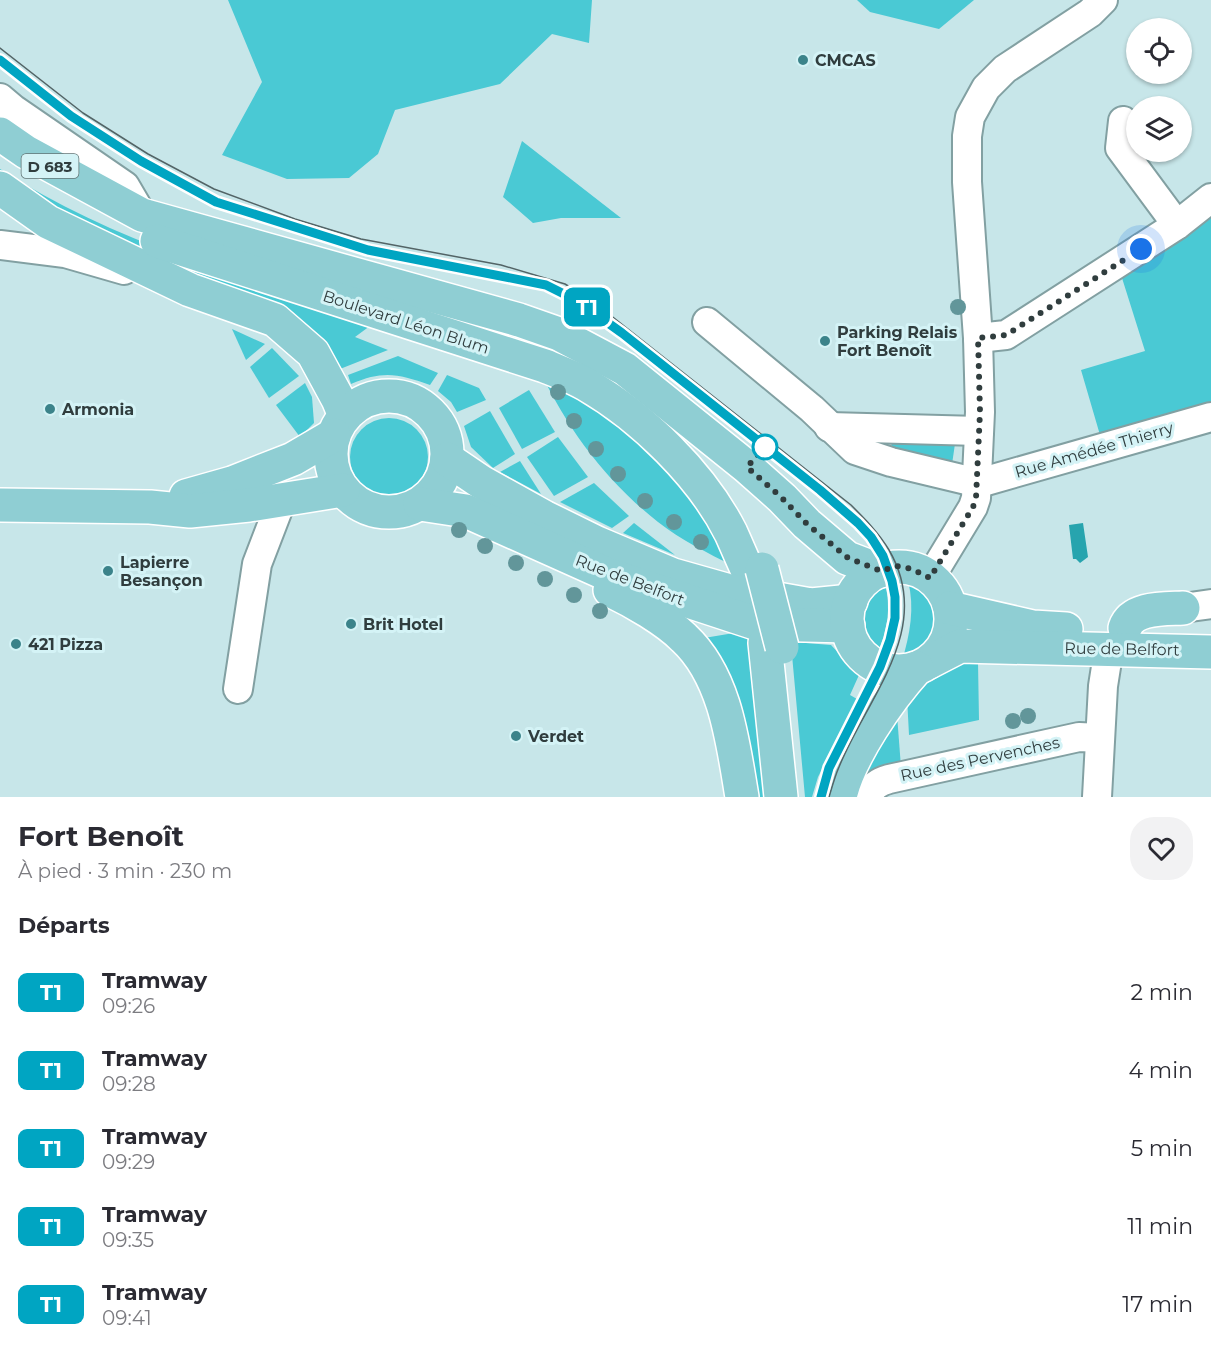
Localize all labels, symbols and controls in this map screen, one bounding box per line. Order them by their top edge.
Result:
map controls [1126,18,1192,162]
button: locate [1126,18,1192,84]
place label: CMCAS [815,51,876,70]
marker: CMCAS [796,53,810,67]
button: layers [1126,96,1192,162]
road number: D 683 [22,154,78,178]
your location [1126,234,1156,264]
street label: Boulevard Léon Blum [320,286,492,358]
line badge: T1 [560,288,614,326]
text: T1 [576,295,598,320]
place label: Parking Relais Fort Benoît [837,323,958,360]
marker: Parking Relais Fort Benoît [818,334,832,348]
place label: Armonia [61,400,134,419]
marker: Armonia [43,402,57,416]
street label: Rue Amédée Thierry [1013,418,1176,482]
unlabelled marker [752,434,778,460]
street label: Rue de Belfort [573,550,688,610]
place label: Lapierre Besançon [120,553,203,591]
marker: Lapierre Besançon [101,564,115,578]
place label: Brit Hotel [363,615,443,634]
marker: Brit Hotel [344,617,358,631]
place label: 421 Pizza [28,635,103,654]
marker: 421 Pizza [9,637,23,651]
street label: Rue de Belfort [1064,638,1180,660]
place label: Verdet [527,727,584,746]
marker: Verdet [509,729,523,743]
street label: Rue des Pervenches [899,733,1062,785]
button: heart [1130,817,1193,880]
text: Fort Benoît [18,819,184,853]
text: À pied · 3 min · 230 m [18,859,232,883]
text: Départs [18,912,110,939]
text: Tramway [102,967,207,994]
text: 2 min [1131,979,1193,1006]
text: T1 [40,980,62,1005]
text: 09:26 [102,994,155,1018]
text: Tramway [102,1045,207,1072]
text: 4 min [1129,1057,1193,1084]
text: T1 [40,1058,62,1083]
text: 09:28 [102,1072,156,1096]
text: Tramway [102,1123,207,1150]
text: 5 min [1131,1135,1193,1162]
text: T1 [40,1136,62,1161]
text: 09:29 [102,1150,155,1174]
text: Tramway [102,1201,207,1228]
text: 11 min [1127,1213,1193,1240]
text: T1 [40,1214,62,1239]
text: 09:35 [102,1228,154,1252]
text: Tramway [102,1279,207,1306]
text: 17 min [1122,1291,1193,1318]
text: T1 [40,1292,62,1317]
text: 09:41 [102,1306,152,1330]

